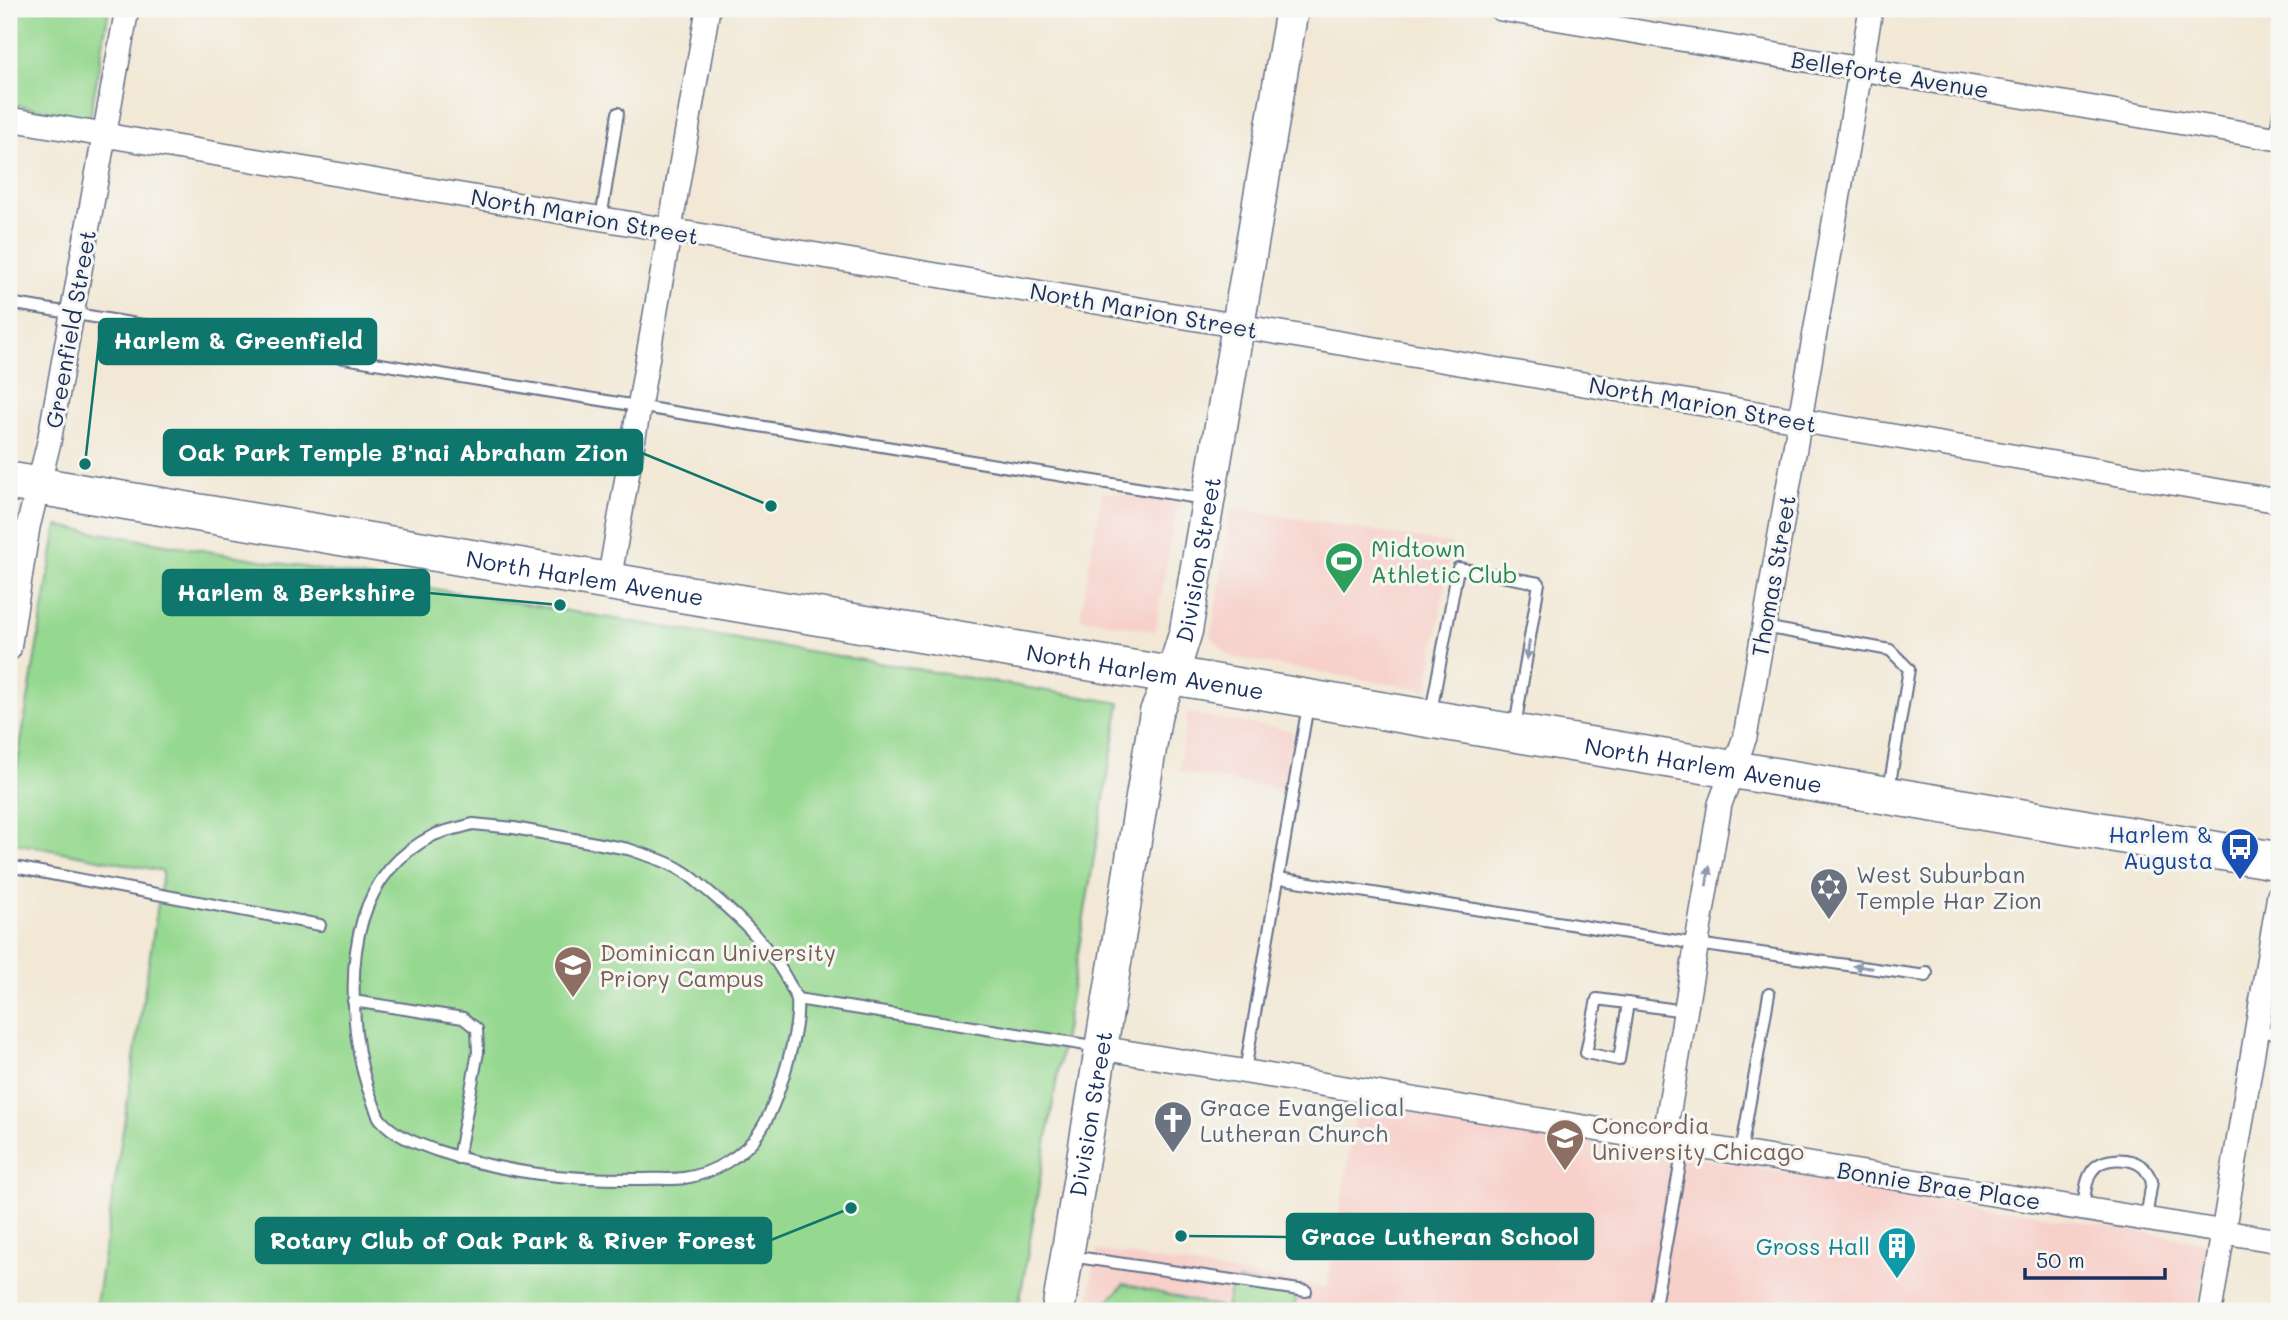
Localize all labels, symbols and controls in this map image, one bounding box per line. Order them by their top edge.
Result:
street label: Belleforte Avenue [1789,44,1991,104]
street label: North Marion Street [469,181,701,251]
street label: Greenfield Street [38,227,102,431]
street label: North Marion Street [1028,275,1260,345]
callout: Harlem & Greenfield [99,319,376,364]
text: Harlem & Greenfield [113,324,363,355]
street label: North Marion Street [1587,369,1819,439]
callout: Oak Park Temple B'nai Abraham Zion [164,430,642,475]
text: Oak Park Temple B'nai Abraham Zion [178,436,628,467]
street label: Division Street [1168,475,1227,646]
street label: Thomas Street [1744,493,1802,659]
place label: Midtown Athletic Club [1371,533,1518,589]
sports icon: Midtown Athletic Club [1323,540,1365,595]
street label: North Harlem Avenue [464,543,706,612]
callout: Harlem & Berkshire [163,570,429,615]
text: Harlem & Berkshire [177,576,415,607]
street label: North Harlem Avenue [1024,637,1266,706]
one-way arrow [1522,639,1533,661]
street label: North Harlem Avenue [1582,730,1824,799]
place label: Harlem & Augusta [2108,819,2213,875]
bus stop icon: Harlem & Augusta [2219,826,2261,881]
place label: West Suburban Temple Har Zion [1856,859,2041,915]
one-way arrow [1703,865,1714,887]
synagogue icon: West Suburban Temple Har Zion [1808,866,1850,921]
place label: Dominican University Priory Campus [600,937,836,993]
school or university icon: Dominican University Priory Campus [552,944,594,999]
one-way arrow [1851,961,1873,972]
street label: Division Street [1062,1029,1119,1199]
place label: Grace Evangelical Lutheran Church [1200,1092,1404,1148]
church icon: Grace Evangelical Lutheran Church [1152,1099,1194,1154]
place label: Concordia University Chicago [1592,1110,1804,1166]
school or university icon: Concordia University Chicago [1544,1117,1586,1172]
street label: Bonnie Brae Place [1835,1154,2043,1216]
callout: Grace Lutheran School [1287,1214,1593,1259]
callout: Rotary Club of Oak Park & River Forest [256,1218,771,1263]
text: Grace Lutheran School [1301,1220,1579,1251]
text: Rotary Club of Oak Park & River Forest [270,1224,756,1255]
building icon: Gross Hall [1876,1225,1918,1280]
place label: Gross Hall [1756,1231,1870,1261]
scale bar [2025,1236,2166,1280]
text: 50 m [2036,1246,2085,1273]

